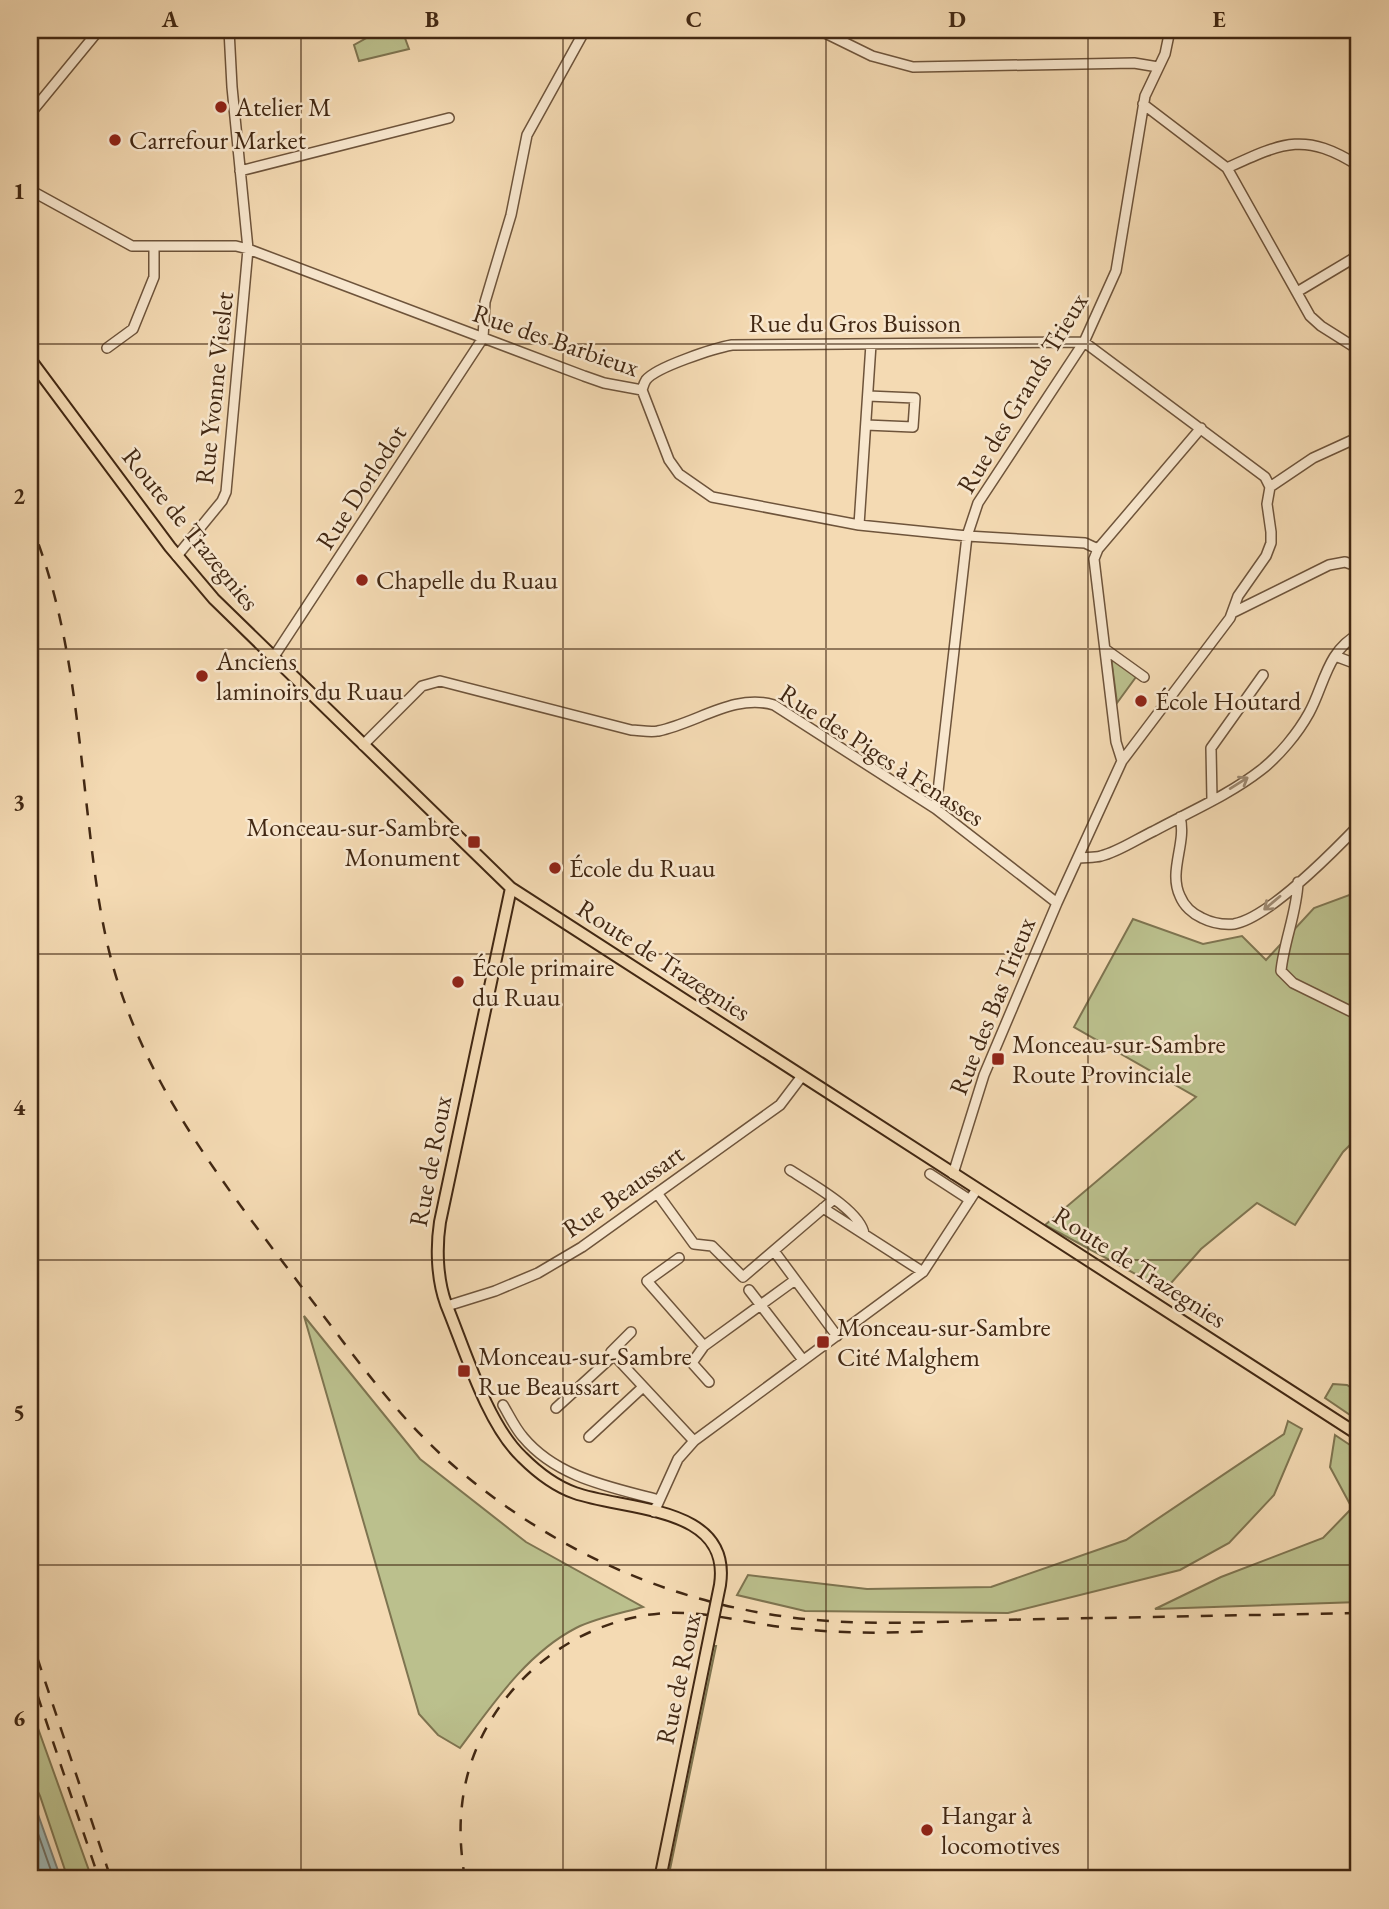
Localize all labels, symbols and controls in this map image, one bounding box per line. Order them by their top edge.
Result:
text: A [161,4,179,34]
text: B [425,4,439,34]
text: C [686,4,702,34]
text: D [948,4,966,34]
text: E [1212,4,1226,34]
place label: Atelier M [234,90,331,124]
marker: Atelier M [213,99,229,115]
place label: Carrefour Market [129,123,306,157]
marker: Carrefour Market [107,132,123,148]
text: 1 [13,176,25,206]
street label: Rue des Grands Trieux [949,286,1096,499]
street label: Rue Yvonne Vieslet [187,290,241,486]
street label: Rue des Barbieux [468,296,644,385]
street label: Rue du Gros Buisson [749,306,962,340]
street label: Rue Dorlodot [308,418,414,556]
street label: Route de Trazegnies [115,440,267,618]
text: 2 [13,481,25,511]
place label: Chapelle du Ruau [376,563,558,597]
marker: Chapelle du Ruau [354,572,370,588]
place label: Anciens laminoirs du Ruau [215,644,403,708]
marker: Anciens laminoirs du Ruau [194,668,210,684]
street label: Rue des Piges à Fenasses [773,676,991,834]
place label: École Houtard [1155,684,1302,718]
marker: École Houtard [1133,693,1149,709]
one-way arrow [1229,776,1249,790]
text: 3 [13,787,25,817]
place label: Monceau-sur-Sambre Monument [246,810,460,874]
marker: Monceau-sur-Sambre Monument [466,834,482,850]
place label: École du Ruau [569,851,716,885]
marker: École du Ruau [547,860,563,876]
street label: Route de Trazegnies [571,891,757,1029]
one-way arrow [1264,895,1282,911]
street label: Rue des Bas Trieux [941,911,1043,1100]
place label: École primaire du Ruau [472,950,614,1014]
marker: École primaire du Ruau [450,974,466,990]
place label: Monceau-sur-Sambre Route Provinciale [1012,1027,1226,1091]
marker: Monceau-sur-Sambre Route Provinciale [990,1051,1006,1067]
text: 4 [13,1092,26,1122]
street label: Rue de Roux [401,1092,459,1229]
street label: Rue Beaussart [555,1137,691,1245]
street label: Route de Trazegnies [1047,1198,1233,1336]
place label: Monceau-sur-Sambre Cité Malghem [837,1310,1051,1374]
marker: Monceau-sur-Sambre Cité Malghem [815,1334,831,1350]
place label: Monceau-sur-Sambre Rue Beaussart [478,1339,692,1403]
marker: Monceau-sur-Sambre Rue Beaussart [456,1363,472,1379]
text: 5 [13,1397,25,1427]
street label: Rue de Roux [648,1610,709,1747]
text: 6 [13,1703,25,1733]
place label: Hangar à locomotives [941,1798,1060,1862]
marker: Hangar à locomotives [919,1822,935,1838]

